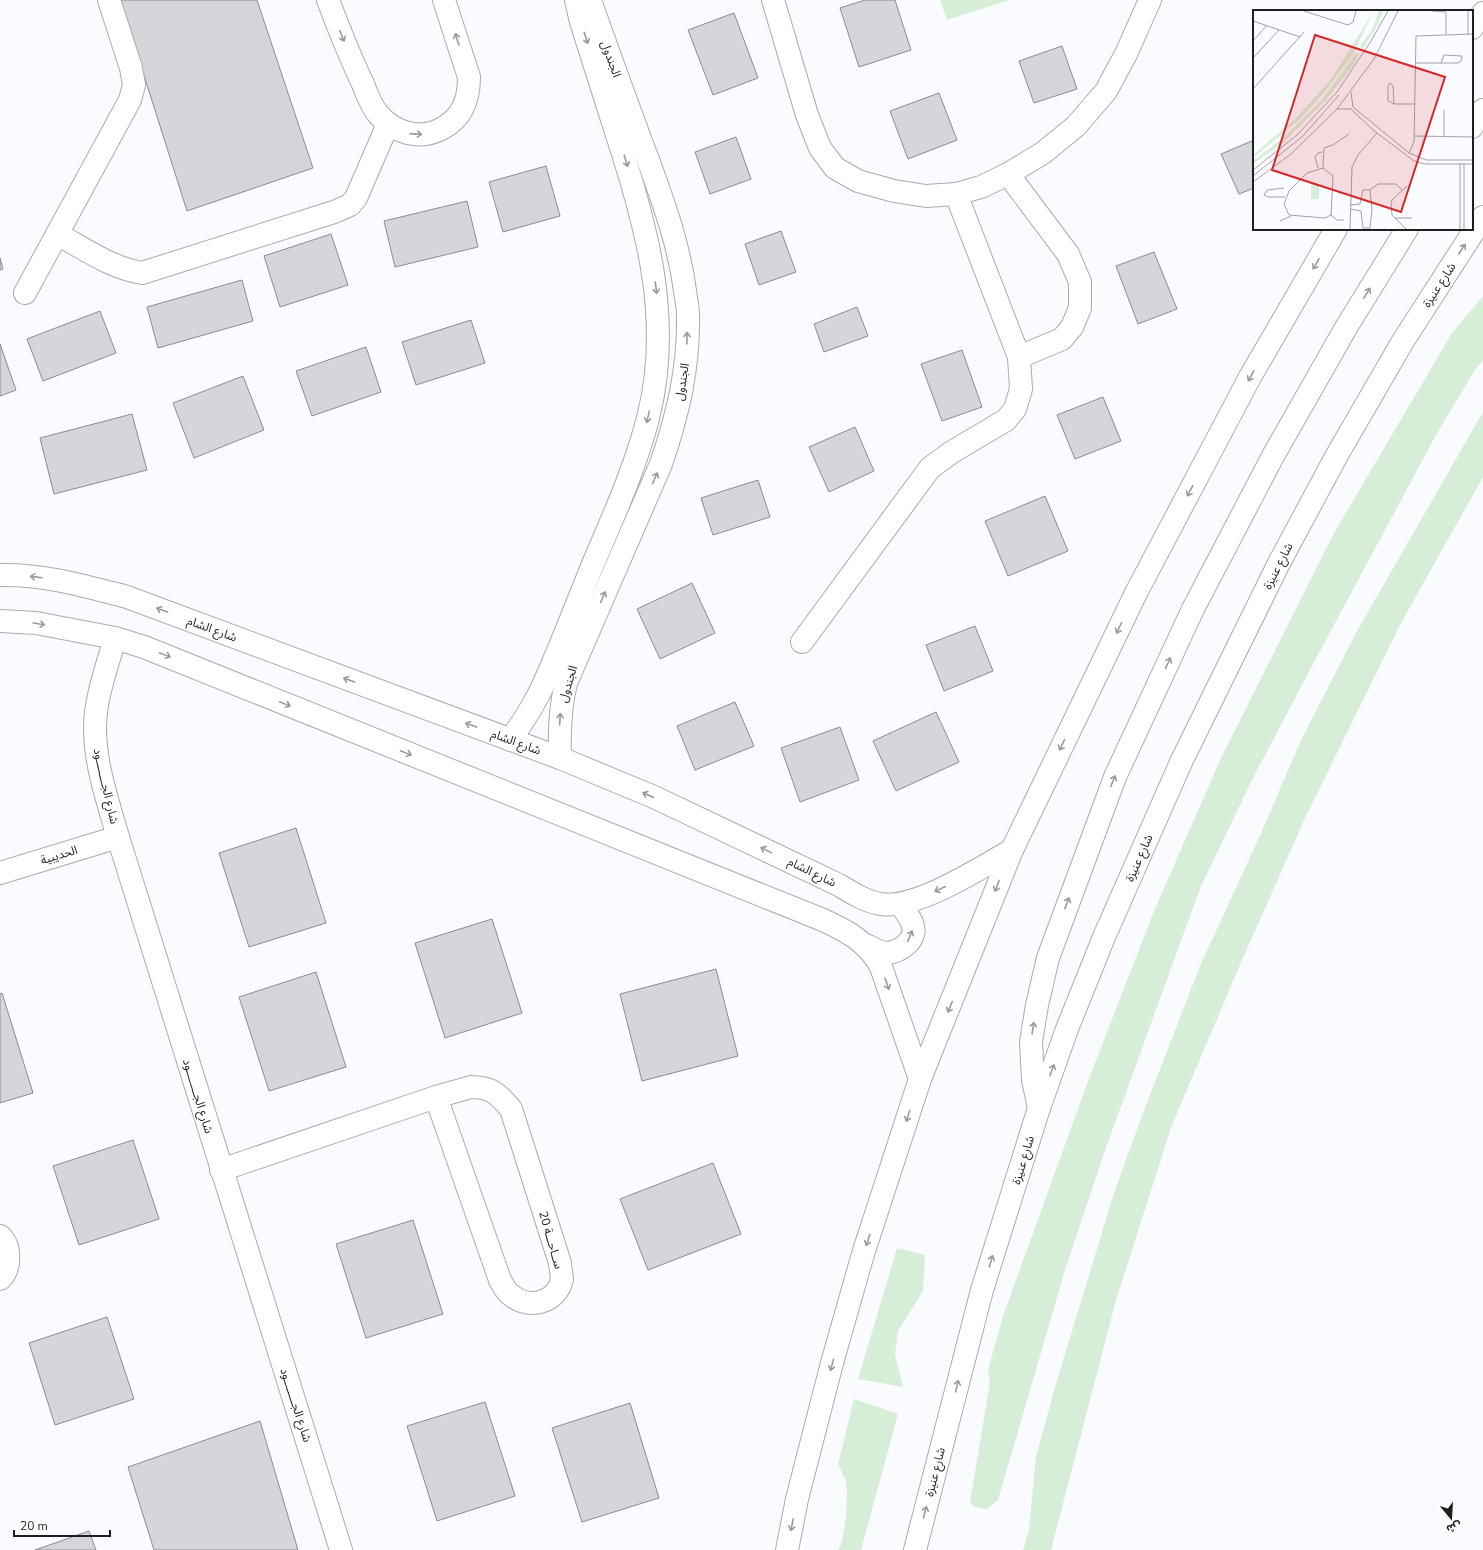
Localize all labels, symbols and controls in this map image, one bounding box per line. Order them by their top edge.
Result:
inset map [1253,10,1473,230]
one-way arrow [339,30,346,42]
one-way arrow [583,31,590,44]
one-way arrow [452,33,460,45]
street label: الجندول [597,38,625,80]
one-way arrow [409,131,422,138]
one-way arrow [623,155,630,168]
one-way arrow [1458,244,1466,255]
one-way arrow [1311,258,1319,270]
street label: شارع عنيزة [1419,260,1460,311]
one-way arrow [652,281,660,294]
one-way arrow [1363,288,1371,299]
one-way arrow [683,332,691,345]
street label: الجندول [671,362,693,402]
one-way arrow [1246,370,1254,382]
one-way arrow [644,410,652,423]
one-way arrow [651,472,659,484]
one-way arrow [1186,485,1193,497]
street label: شارع عنيزة [1259,540,1297,592]
one-way arrow [30,574,43,581]
one-way arrow [599,591,607,603]
one-way arrow [156,606,168,614]
street label: شارع الشام [185,613,239,646]
one-way arrow [32,620,45,628]
one-way arrow [1115,622,1122,634]
one-way arrow [158,652,170,660]
one-way arrow [1165,658,1172,670]
street label: الجندول [555,663,581,704]
one-way arrow [344,675,356,683]
one-way arrow [279,701,291,708]
one-way arrow [557,713,564,726]
one-way arrow [466,721,478,729]
street label: شارع الشام [489,726,543,759]
one-way arrow [1058,739,1066,751]
street label: شارع الجــــــــود [89,746,123,826]
one-way arrow [399,749,411,757]
one-way arrow [1110,776,1118,788]
one-way arrow [643,790,655,798]
street label: شارع عنيزة [1121,832,1157,885]
street label: الحديبية [38,842,80,868]
one-way arrow [760,846,772,853]
street label: شارع الشام [785,853,839,891]
one-way arrow [993,880,1001,892]
one-way arrow [935,886,947,893]
one-way arrow [1064,897,1072,909]
one-way arrow [907,930,915,942]
one-way arrow [884,977,891,990]
one-way arrow [946,1001,953,1013]
one-way arrow [1029,1022,1037,1035]
street label: شارع الجــــــــود [178,1057,217,1136]
one-way arrow [1049,1064,1056,1077]
one-way arrow [904,1110,911,1123]
street label: شارع عنيزة [1008,1134,1039,1187]
street label: ســاحـــة 20 [535,1209,567,1271]
one-way arrow [863,1234,871,1246]
one-way arrow [988,1255,995,1268]
one-way arrow [827,1358,835,1371]
street label: شارع الجــــــــود [275,1366,316,1445]
one-way arrow [954,1380,962,1393]
street label: شارع عنيزة [921,1446,950,1499]
north arrow [1431,1498,1471,1538]
one-way arrow [922,1506,929,1519]
scale bar [14,1512,110,1538]
text: 20 m [20,1518,48,1534]
one-way arrow [788,1518,796,1531]
text: ش [1444,1518,1463,1536]

